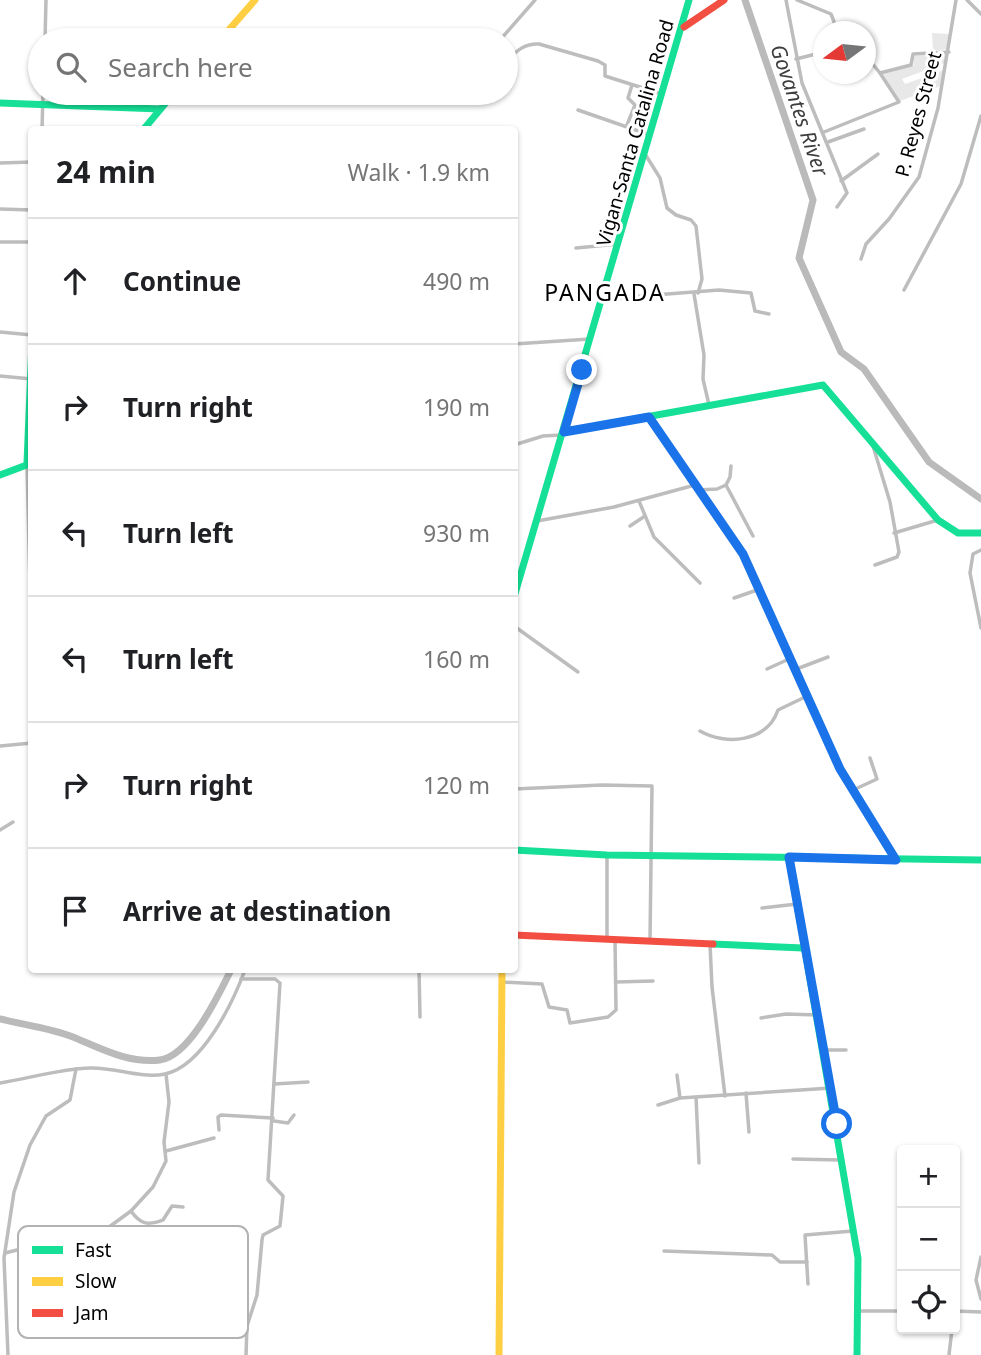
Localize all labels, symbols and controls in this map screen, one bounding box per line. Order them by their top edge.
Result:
street label: Vigan-Santa Catalina Road [590,17,680,249]
north arrow [813,21,876,84]
search box [28,28,518,105]
water label: Govantes River [764,40,836,181]
icon: search [52,48,90,86]
street label: P. Reyes Street [889,48,947,180]
text: Search here [108,49,253,85]
text: 24 min [56,151,156,192]
text: Walk · 1.9 km [348,156,490,188]
icon: ahead [56,262,94,300]
text: Continue [123,263,241,299]
text: 490 m [423,265,490,297]
district label: PANGADA [544,276,666,308]
route end [566,354,597,385]
icon: right [56,388,94,426]
text: Turn right [123,389,253,425]
text: 190 m [423,391,490,423]
icon: left [56,514,94,552]
text: Turn left [123,515,234,551]
text: 930 m [423,517,490,549]
icon: left [56,640,94,678]
text: Turn left [123,641,234,677]
text: 160 m [423,643,490,675]
icon: right [56,766,94,804]
text: Turn right [123,767,253,803]
text: 120 m [423,769,490,801]
icon: arrive [56,892,94,930]
text: Arrive at destination [123,893,392,929]
route start [821,1108,852,1139]
map controls [897,1145,960,1334]
button: + [897,1145,960,1208]
button: − [897,1208,960,1271]
legend [18,1226,248,1338]
text: Fast [75,1237,112,1263]
text: Slow [75,1268,116,1294]
button: locate [897,1271,960,1334]
text: Jam [73,1300,109,1326]

